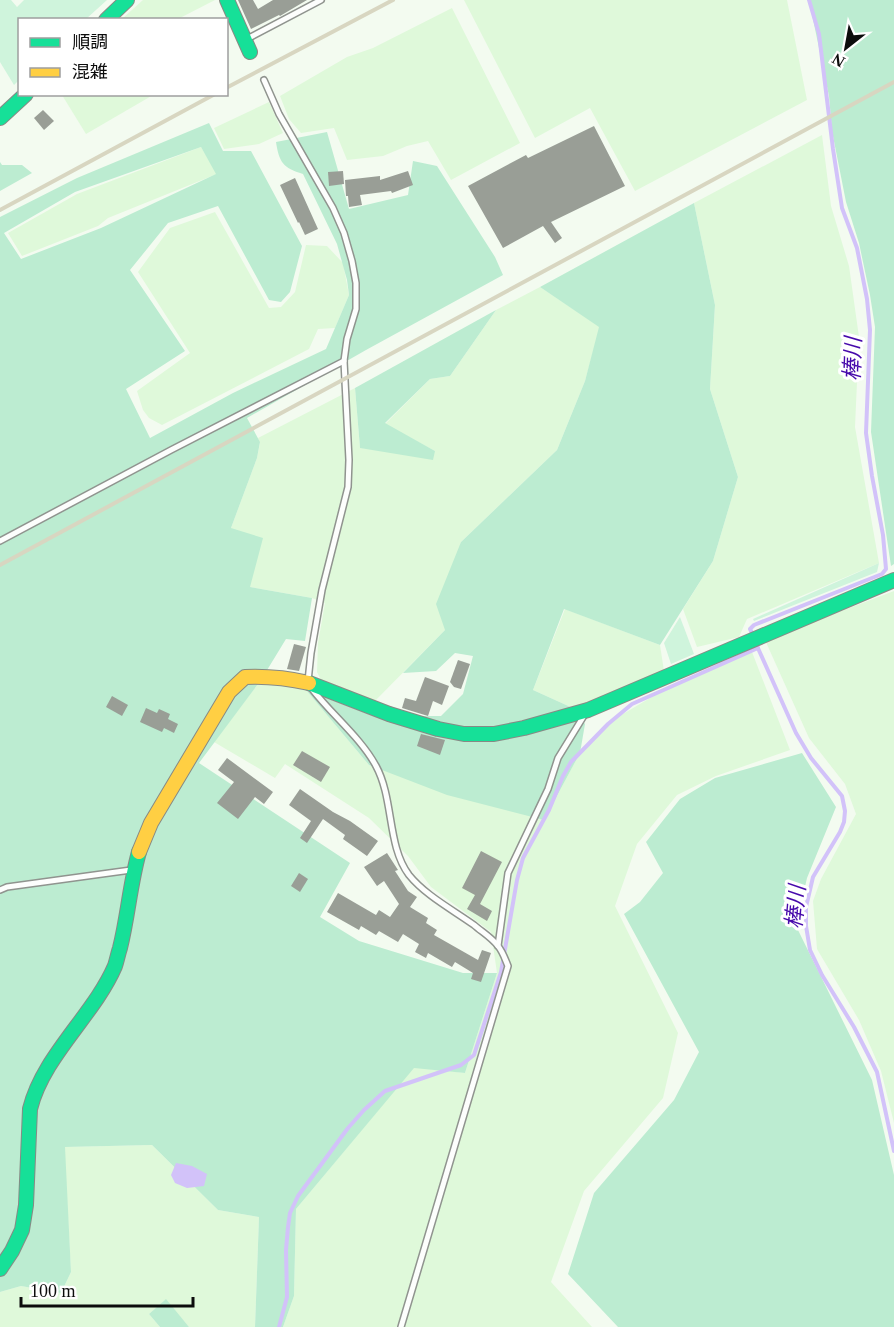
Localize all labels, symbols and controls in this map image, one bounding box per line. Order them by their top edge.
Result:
legend [18,18,228,96]
north arrow [816,18,876,78]
text: 順調 [72,32,108,52]
text: N [829,50,848,71]
text: 混雑 [72,62,108,82]
water label: 棒川 [839,335,866,381]
water label: 棒川 [781,882,810,930]
scale bar [21,1270,194,1308]
text: 100 m [30,1281,76,1301]

